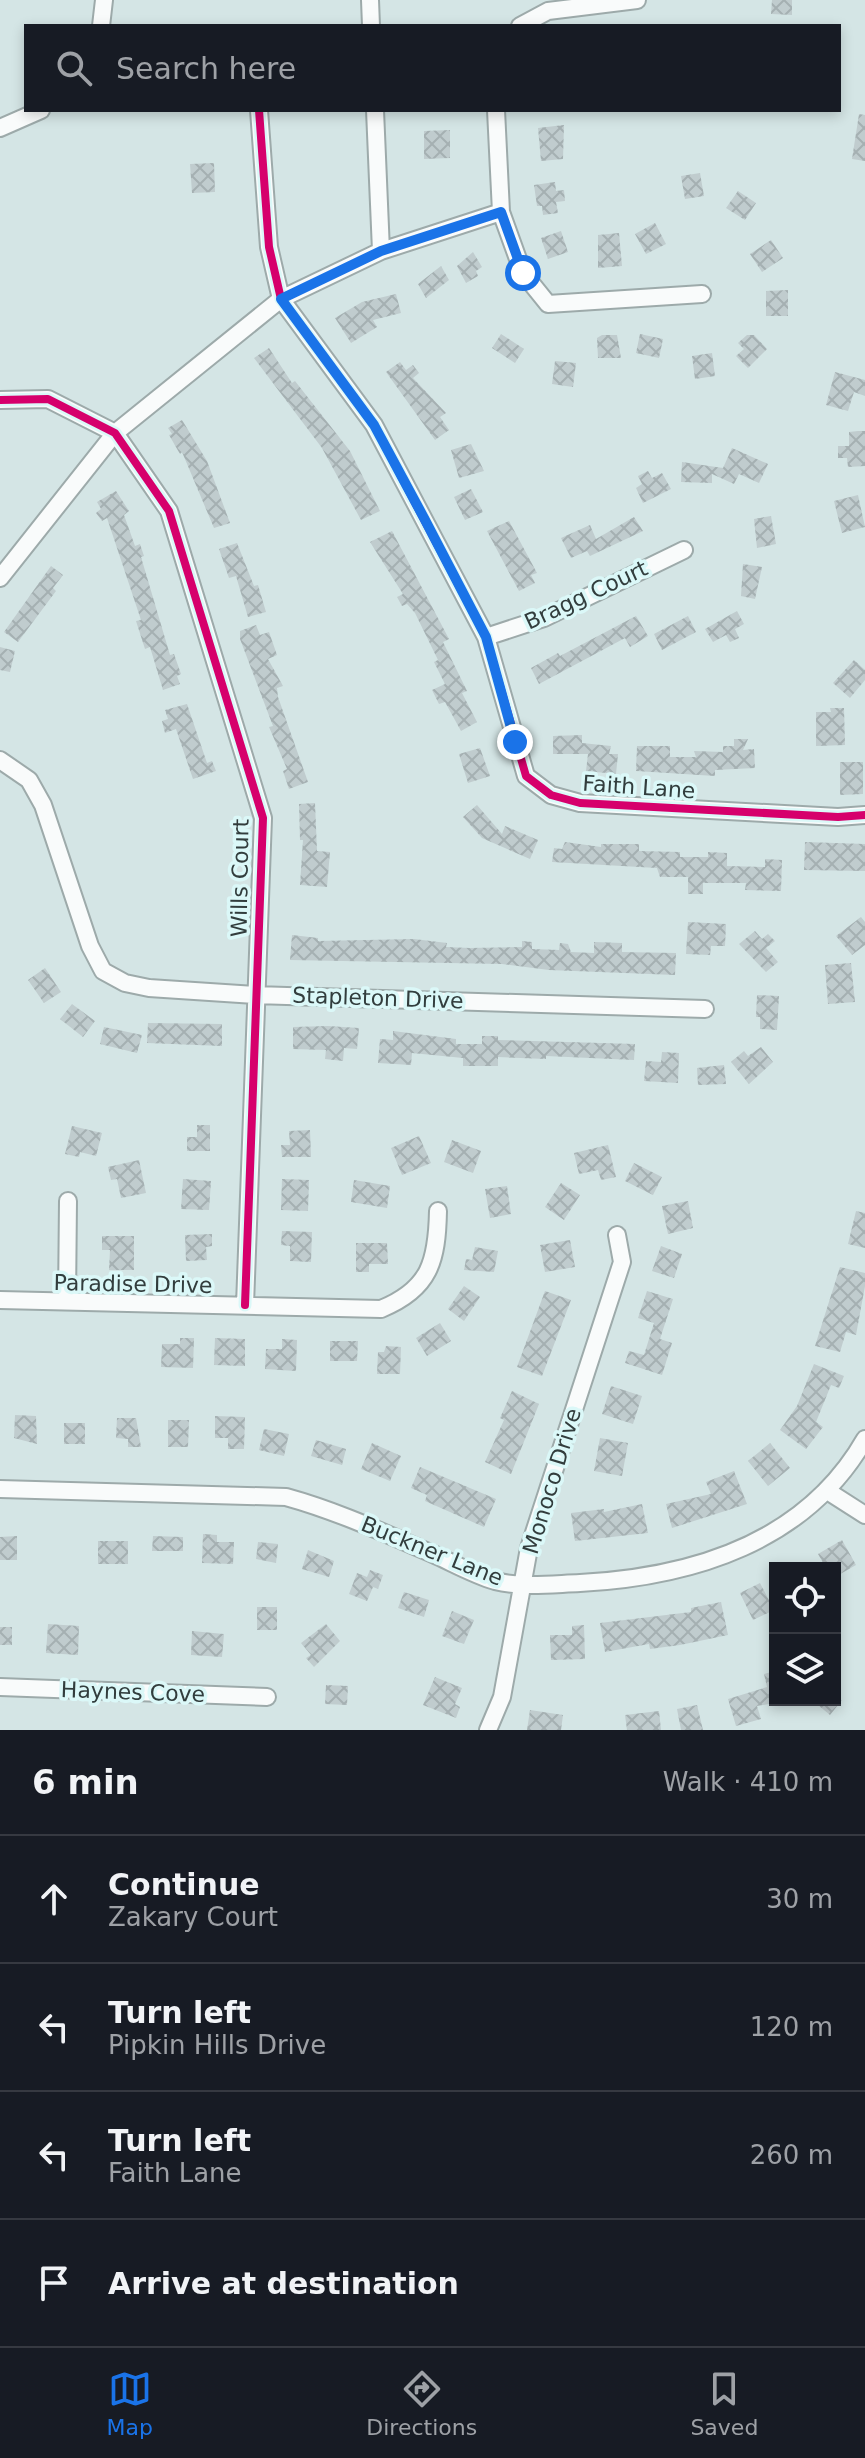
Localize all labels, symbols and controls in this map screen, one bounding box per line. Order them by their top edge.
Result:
search box [24,24,841,112]
icon: search [52,46,96,90]
text: Search here [116,51,296,86]
route start [505,255,541,291]
street label: Bragg Court [520,555,652,634]
route end [497,724,533,760]
street label: Faith Lane [582,771,696,803]
street label: Wills Court [226,818,254,937]
street label: Stapleton Drive [292,983,464,1013]
street label: Paradise Drive [53,1270,213,1298]
street label: Monoco Drive [518,1405,586,1557]
street label: Buckner Lane [357,1511,507,1591]
map controls [769,1562,841,1706]
button: locate [769,1562,841,1634]
button: layers [769,1634,841,1706]
street label: Haynes Cove [60,1677,206,1707]
text: 6 min [32,1762,139,1802]
text: Walk · 410 m [663,1767,833,1797]
text: Continue [108,1867,260,1902]
icon: ahead [32,1877,76,1921]
text: 30 m [766,1884,833,1914]
text: Zakary Court [108,1902,278,1932]
text: Turn left [108,1995,251,2030]
icon: left [32,2005,76,2049]
text: 120 m [750,2012,833,2042]
text: Pipkin Hills Drive [108,2030,326,2060]
text: Turn left [108,2123,251,2158]
icon: left [32,2133,76,2177]
text: 260 m [750,2140,833,2170]
text: Faith Lane [108,2158,242,2188]
icon: arrive [32,2261,76,2305]
text: Arrive at destination [108,2266,459,2301]
tab: Map [107,2367,153,2440]
tab: Directions [366,2367,477,2440]
tab: Saved [690,2367,758,2440]

